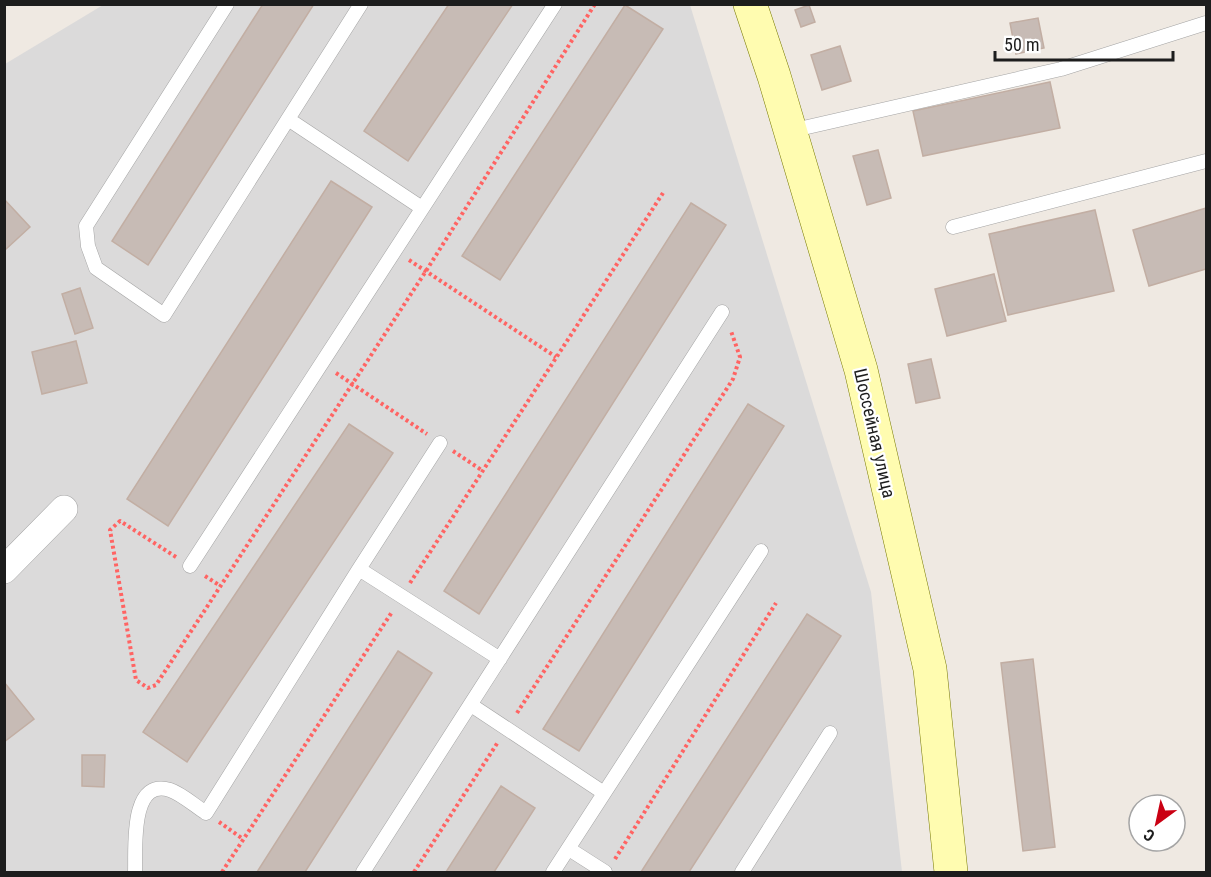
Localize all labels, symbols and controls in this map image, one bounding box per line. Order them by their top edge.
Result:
scale bar [995,24,1174,62]
text: 50 m [1004,34,1039,55]
street label: Шоссейная улица [850,366,900,500]
north arrow [1127,793,1187,853]
text: С [1140,825,1158,846]

